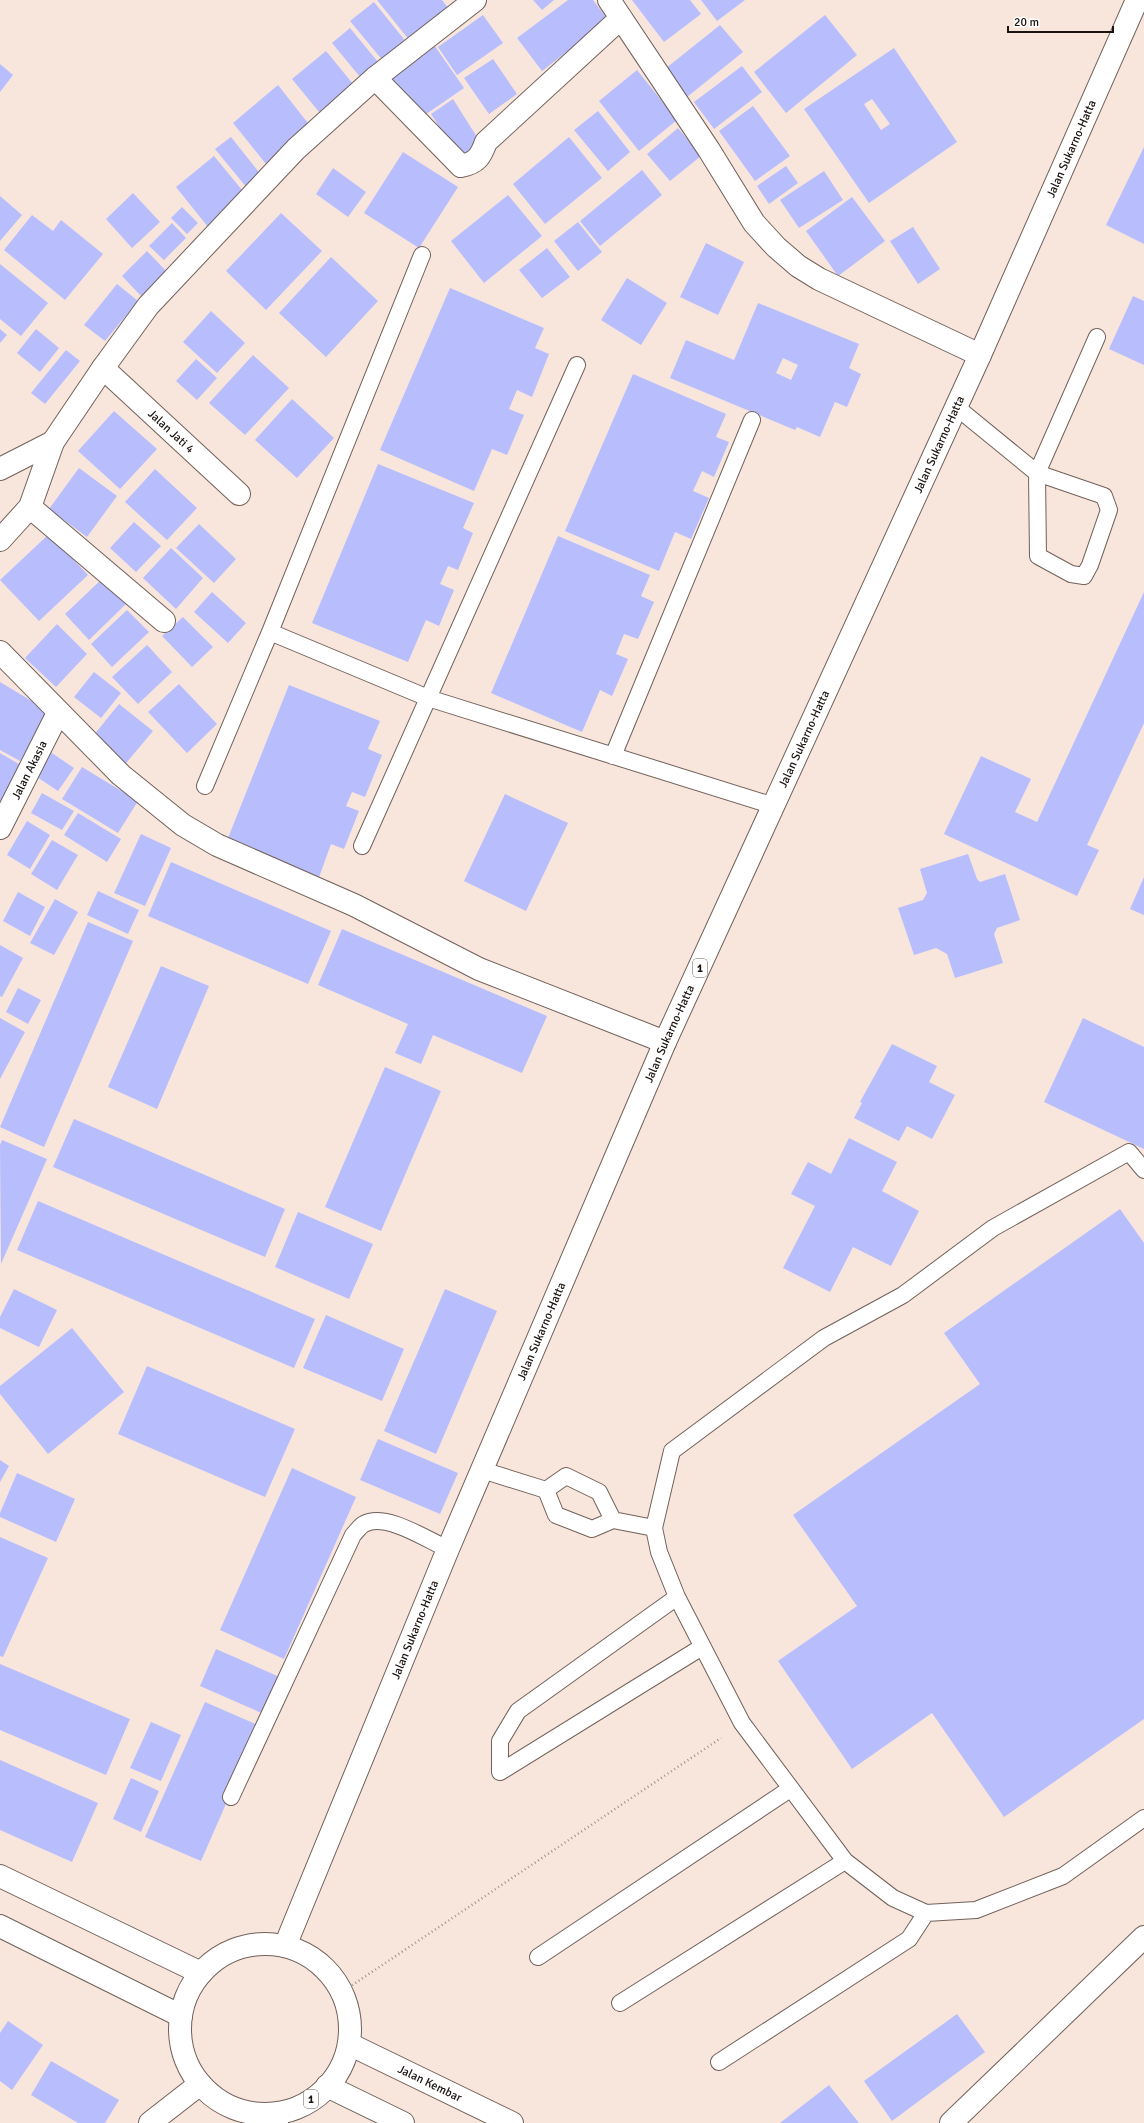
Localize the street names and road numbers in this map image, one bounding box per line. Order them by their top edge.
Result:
street label: Jalan Sukarno-Hatta [1044,98,1100,200]
street label: Jalan Sukarno-Hatta [911,394,968,496]
street label: Jalan Jati 4 [145,406,198,457]
street label: Jalan Sukarno-Hatta [776,688,833,790]
street label: Jalan Akasia [9,738,51,802]
road number: 1 [693,959,707,977]
street label: Jalan Sukarno-Hatta [642,983,698,1085]
street label: Jalan Sukarno-Hatta [514,1280,569,1383]
street label: Jalan Sukarno-Hatta [388,1578,442,1681]
street label: Jalan Kembar [395,2062,465,2106]
road number: 1 [304,2090,318,2108]

